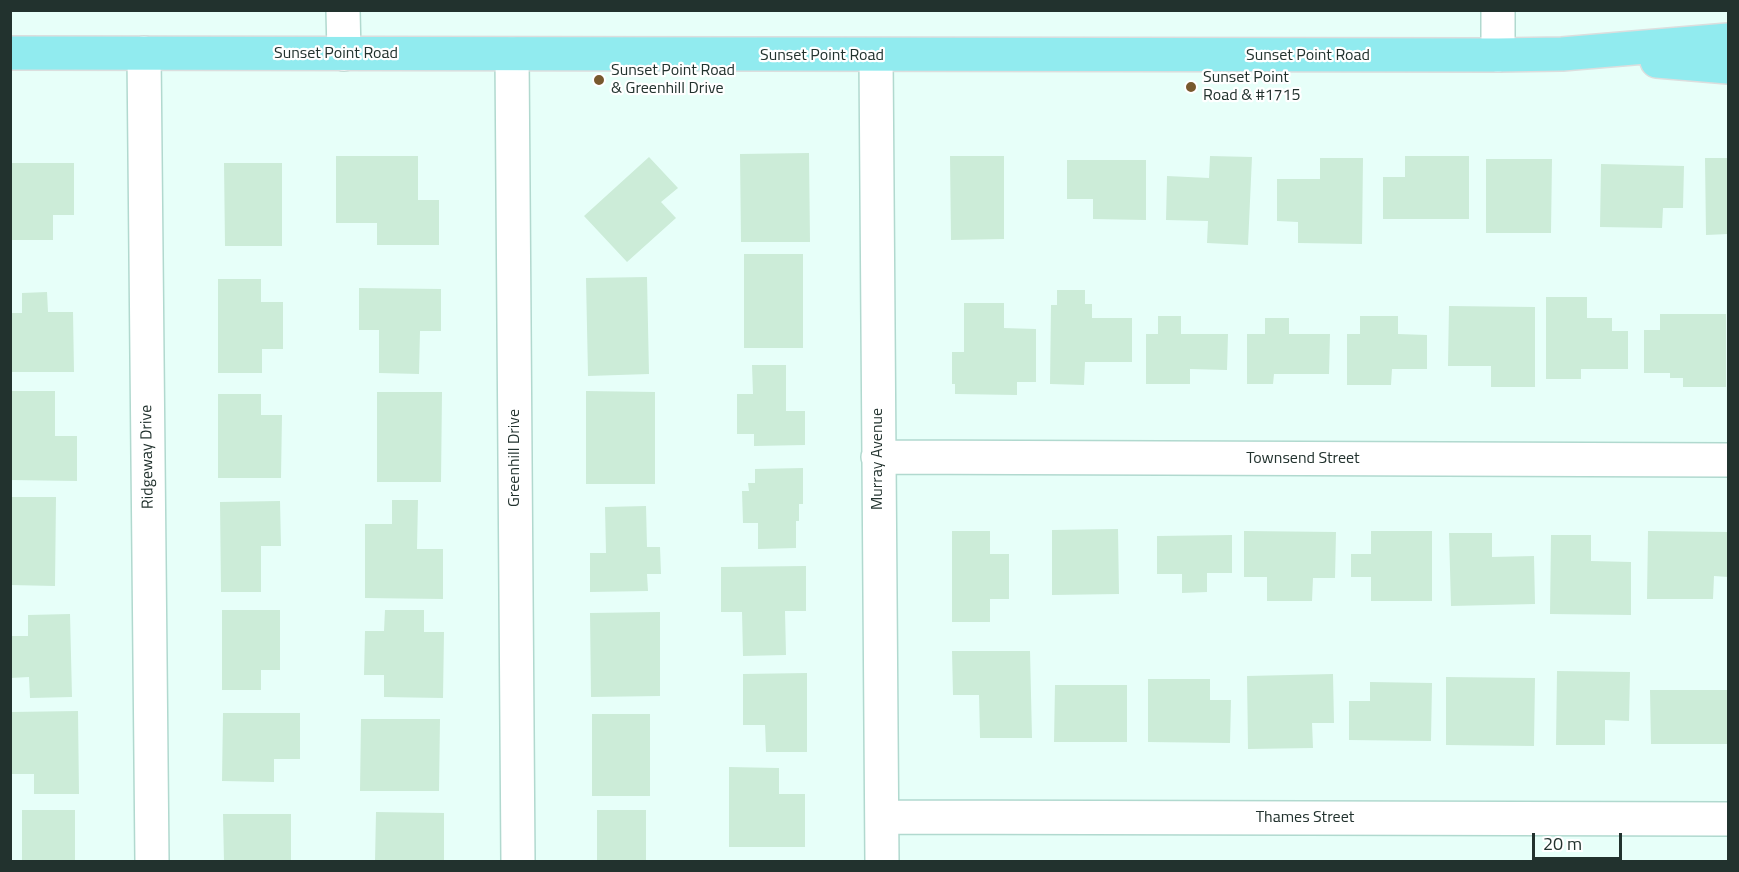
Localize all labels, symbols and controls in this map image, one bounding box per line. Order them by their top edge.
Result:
street label: Sunset Point Road [274,44,398,64]
street label: Sunset Point Road [760,46,884,66]
street label: Sunset Point Road [1246,46,1370,66]
place label: Sunset Point Road & Greenhill Drive [611,61,735,99]
place label: Sunset Point Road & #1715 [1203,68,1300,106]
marker: Sunset Point Road & Greenhill Drive [592,73,606,87]
marker: Sunset Point Road & #1715 [1184,80,1198,94]
street label: Ridgeway Drive [137,405,159,509]
street label: Murray Avenue [868,408,888,510]
street label: Greenhill Drive [505,409,525,507]
street label: Townsend Street [1246,449,1360,469]
street label: Thames Street [1256,808,1354,828]
scale bar [1535,821,1625,859]
text: 20 m [1543,830,1582,857]

